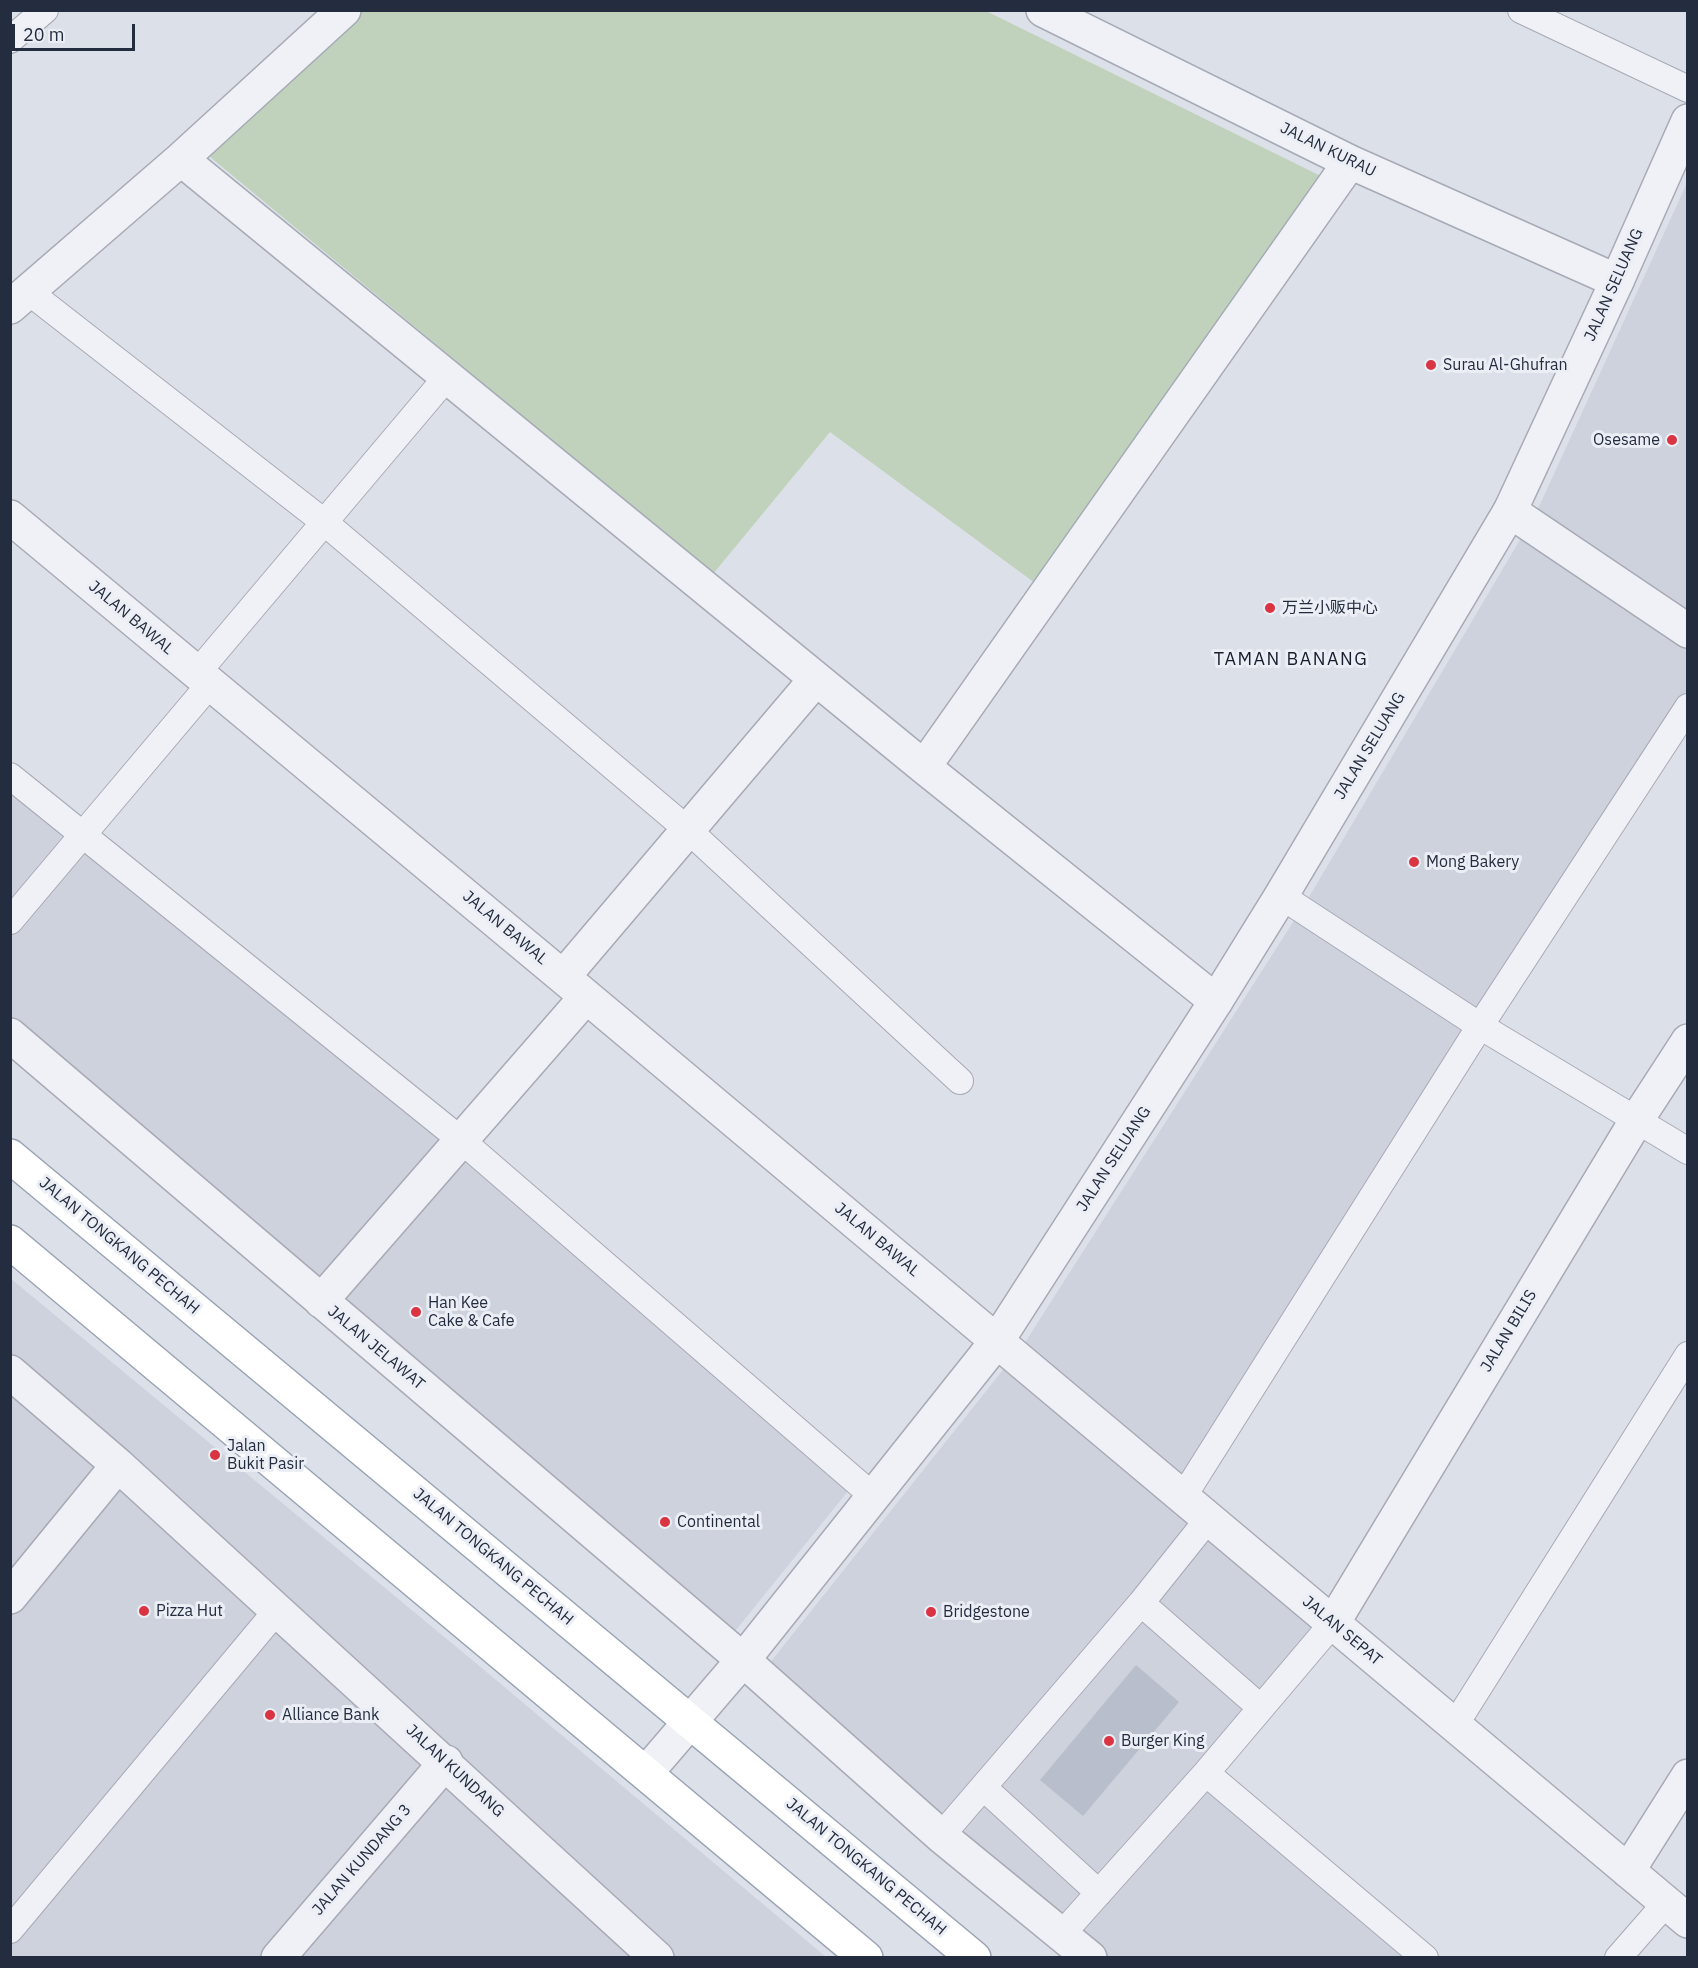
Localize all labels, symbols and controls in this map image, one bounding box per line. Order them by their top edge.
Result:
scale bar [15,12,138,50]
text: 20 m [23,23,65,46]
street label: JALAN KURAU [1277,119,1379,181]
street label: JALAN SELUANG [1581,226,1647,344]
place label: Surau Al-Ghufran [1443,355,1568,375]
marker: Surau Al-Ghufran [1424,358,1438,372]
place label: Osesame [1593,430,1660,450]
marker: Osesame [1665,433,1679,447]
street label: JALAN BAWAL [85,577,177,659]
place label: 万兰小贩中心 [1282,598,1378,618]
marker: 万兰小贩中心 [1263,601,1277,615]
district label: TAMAN BANANG [1214,649,1368,671]
street label: JALAN SELUANG [1330,689,1410,803]
place label: Mong Bakery [1426,852,1519,872]
marker: Mong Bakery [1407,855,1421,869]
street label: JALAN BAWAL [459,887,551,969]
street label: JALAN SELUANG [1073,1103,1155,1215]
street label: JALAN TONGKANG PECHAH [35,1173,203,1319]
street label: JALAN BAWAL [831,1199,923,1281]
street label: JALAN BILIS [1477,1286,1541,1376]
place label: Han Kee Cake & Cafe [428,1293,514,1331]
street label: JALAN JELAWAT [324,1302,428,1394]
marker: Han Kee Cake & Cafe [409,1305,423,1319]
place label: Jalan Bukit Pasir [227,1436,304,1474]
marker: Jalan Bukit Pasir [208,1448,222,1462]
street label: JALAN TONGKANG PECHAH [409,1484,577,1630]
place label: Continental [677,1512,760,1532]
marker: Continental [658,1515,672,1529]
street label: JALAN SEPAT [1298,1592,1386,1670]
place label: Pizza Hut [156,1601,223,1621]
place label: Bridgestone [943,1602,1030,1622]
marker: Pizza Hut [137,1604,151,1618]
marker: Bridgestone [924,1605,938,1619]
place label: Alliance Bank [282,1705,380,1725]
marker: Alliance Bank [263,1708,277,1722]
street label: JALAN KUNDANG [402,1720,508,1822]
place label: Burger King [1121,1731,1205,1751]
marker: Burger King [1102,1734,1116,1748]
street label: JALAN TONGKANG PECHAH [782,1794,950,1940]
street label: JALAN KUNDANG 3 [309,1801,415,1919]

